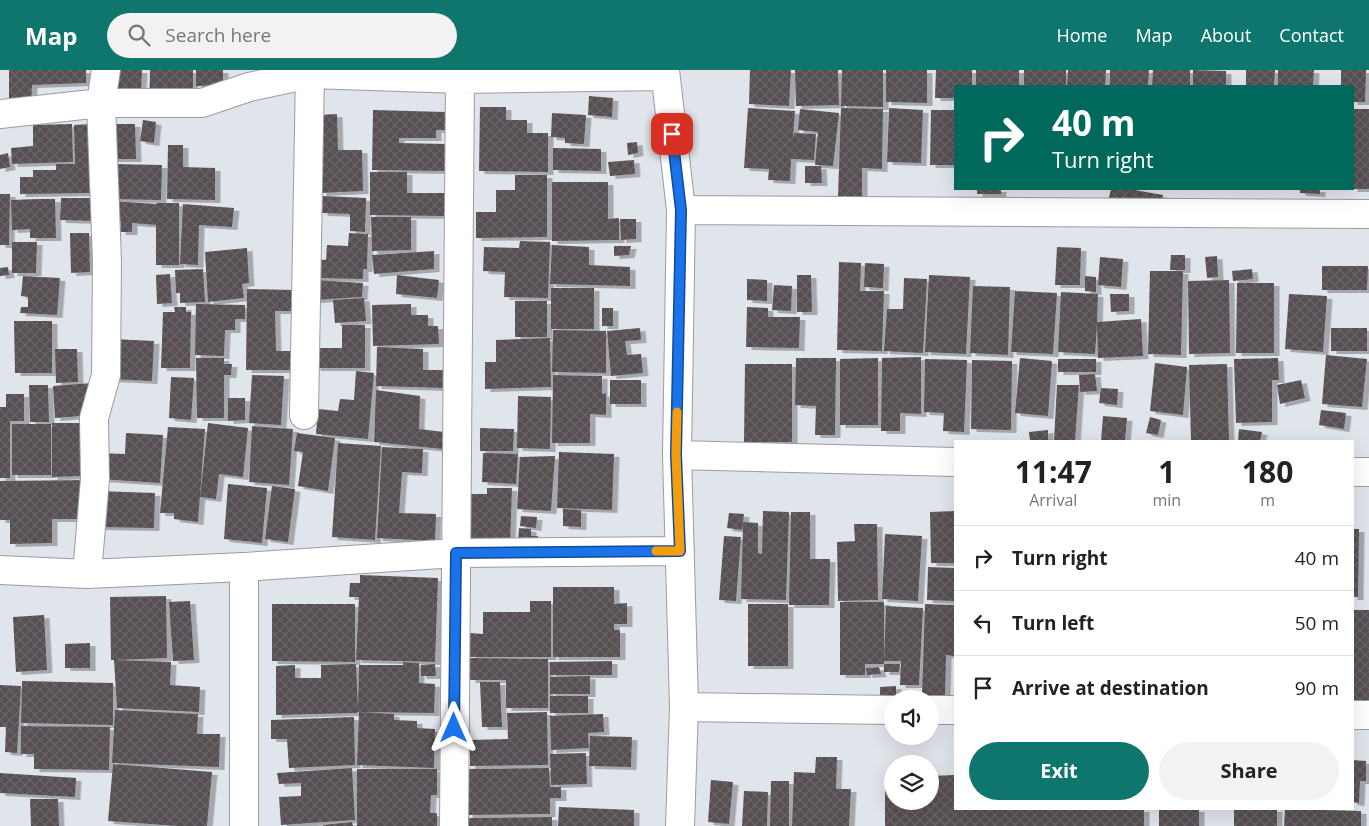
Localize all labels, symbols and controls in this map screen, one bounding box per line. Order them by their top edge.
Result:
search box [107,13,457,58]
text: Map [25,19,77,52]
icon: search [125,21,153,49]
text: Search here [165,22,271,48]
text: Home [1057,23,1107,47]
text: Map [1135,23,1173,47]
text: About [1201,23,1251,47]
text: Contact [1279,23,1344,47]
text: 40 m [1052,99,1135,146]
icon: right [969,105,1034,170]
pin [651,113,693,155]
icon: arrive [658,120,686,148]
text: Turn right [1052,144,1154,174]
text: 11:47 [1015,451,1092,492]
text: 1 [1158,451,1175,492]
text: 180 [1242,451,1293,492]
text: Arrival [1029,489,1077,511]
text: min [1153,489,1181,511]
text: m [1260,489,1275,511]
icon: right [969,544,997,572]
text: Turn right [1012,545,1107,571]
text: 40 m [1295,545,1339,571]
icon: left [969,609,997,637]
text: Turn left [1012,610,1094,636]
text: 50 m [1295,610,1339,636]
icon: arrive [969,674,997,702]
text: Arrive at destination [1012,675,1209,701]
text: 90 m [1295,675,1339,701]
map controls [884,690,939,810]
button: sound [884,690,939,745]
position arrow [427,701,479,753]
button: Exit [969,742,1149,800]
button: Share [1159,742,1339,800]
button: layers [884,755,939,810]

